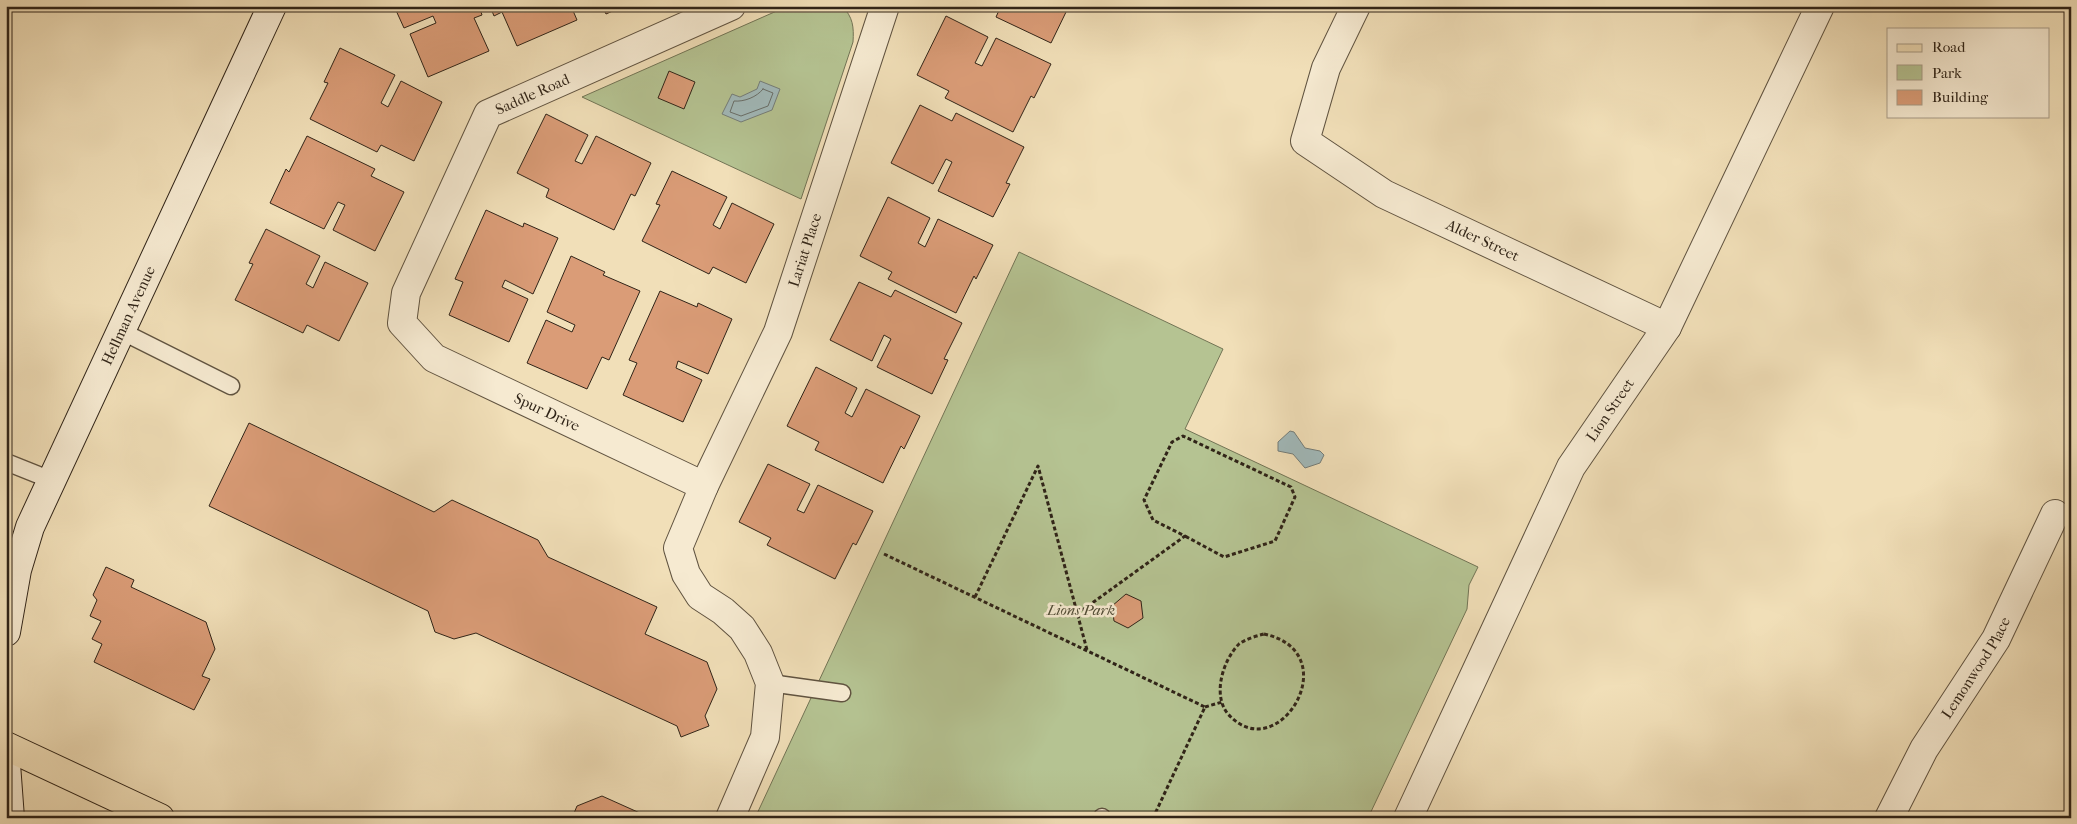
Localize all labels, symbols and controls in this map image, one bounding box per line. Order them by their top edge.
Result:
legend [1887,28,2050,118]
text: Road [1932,38,1966,56]
text: Park [1932,64,1962,82]
street label: Saddle Road [493,70,573,119]
text: Building [1932,88,1989,106]
street label: Lariat Place [784,210,826,289]
street label: Alder Street [1442,215,1523,266]
street label: Hellman Avenue [97,263,159,368]
street label: Lion Street [1582,375,1638,445]
street label: Spur Drive [511,389,583,435]
park label: Lions Park [1046,601,1115,619]
street label: Lemonwood Place [1937,613,2014,722]

